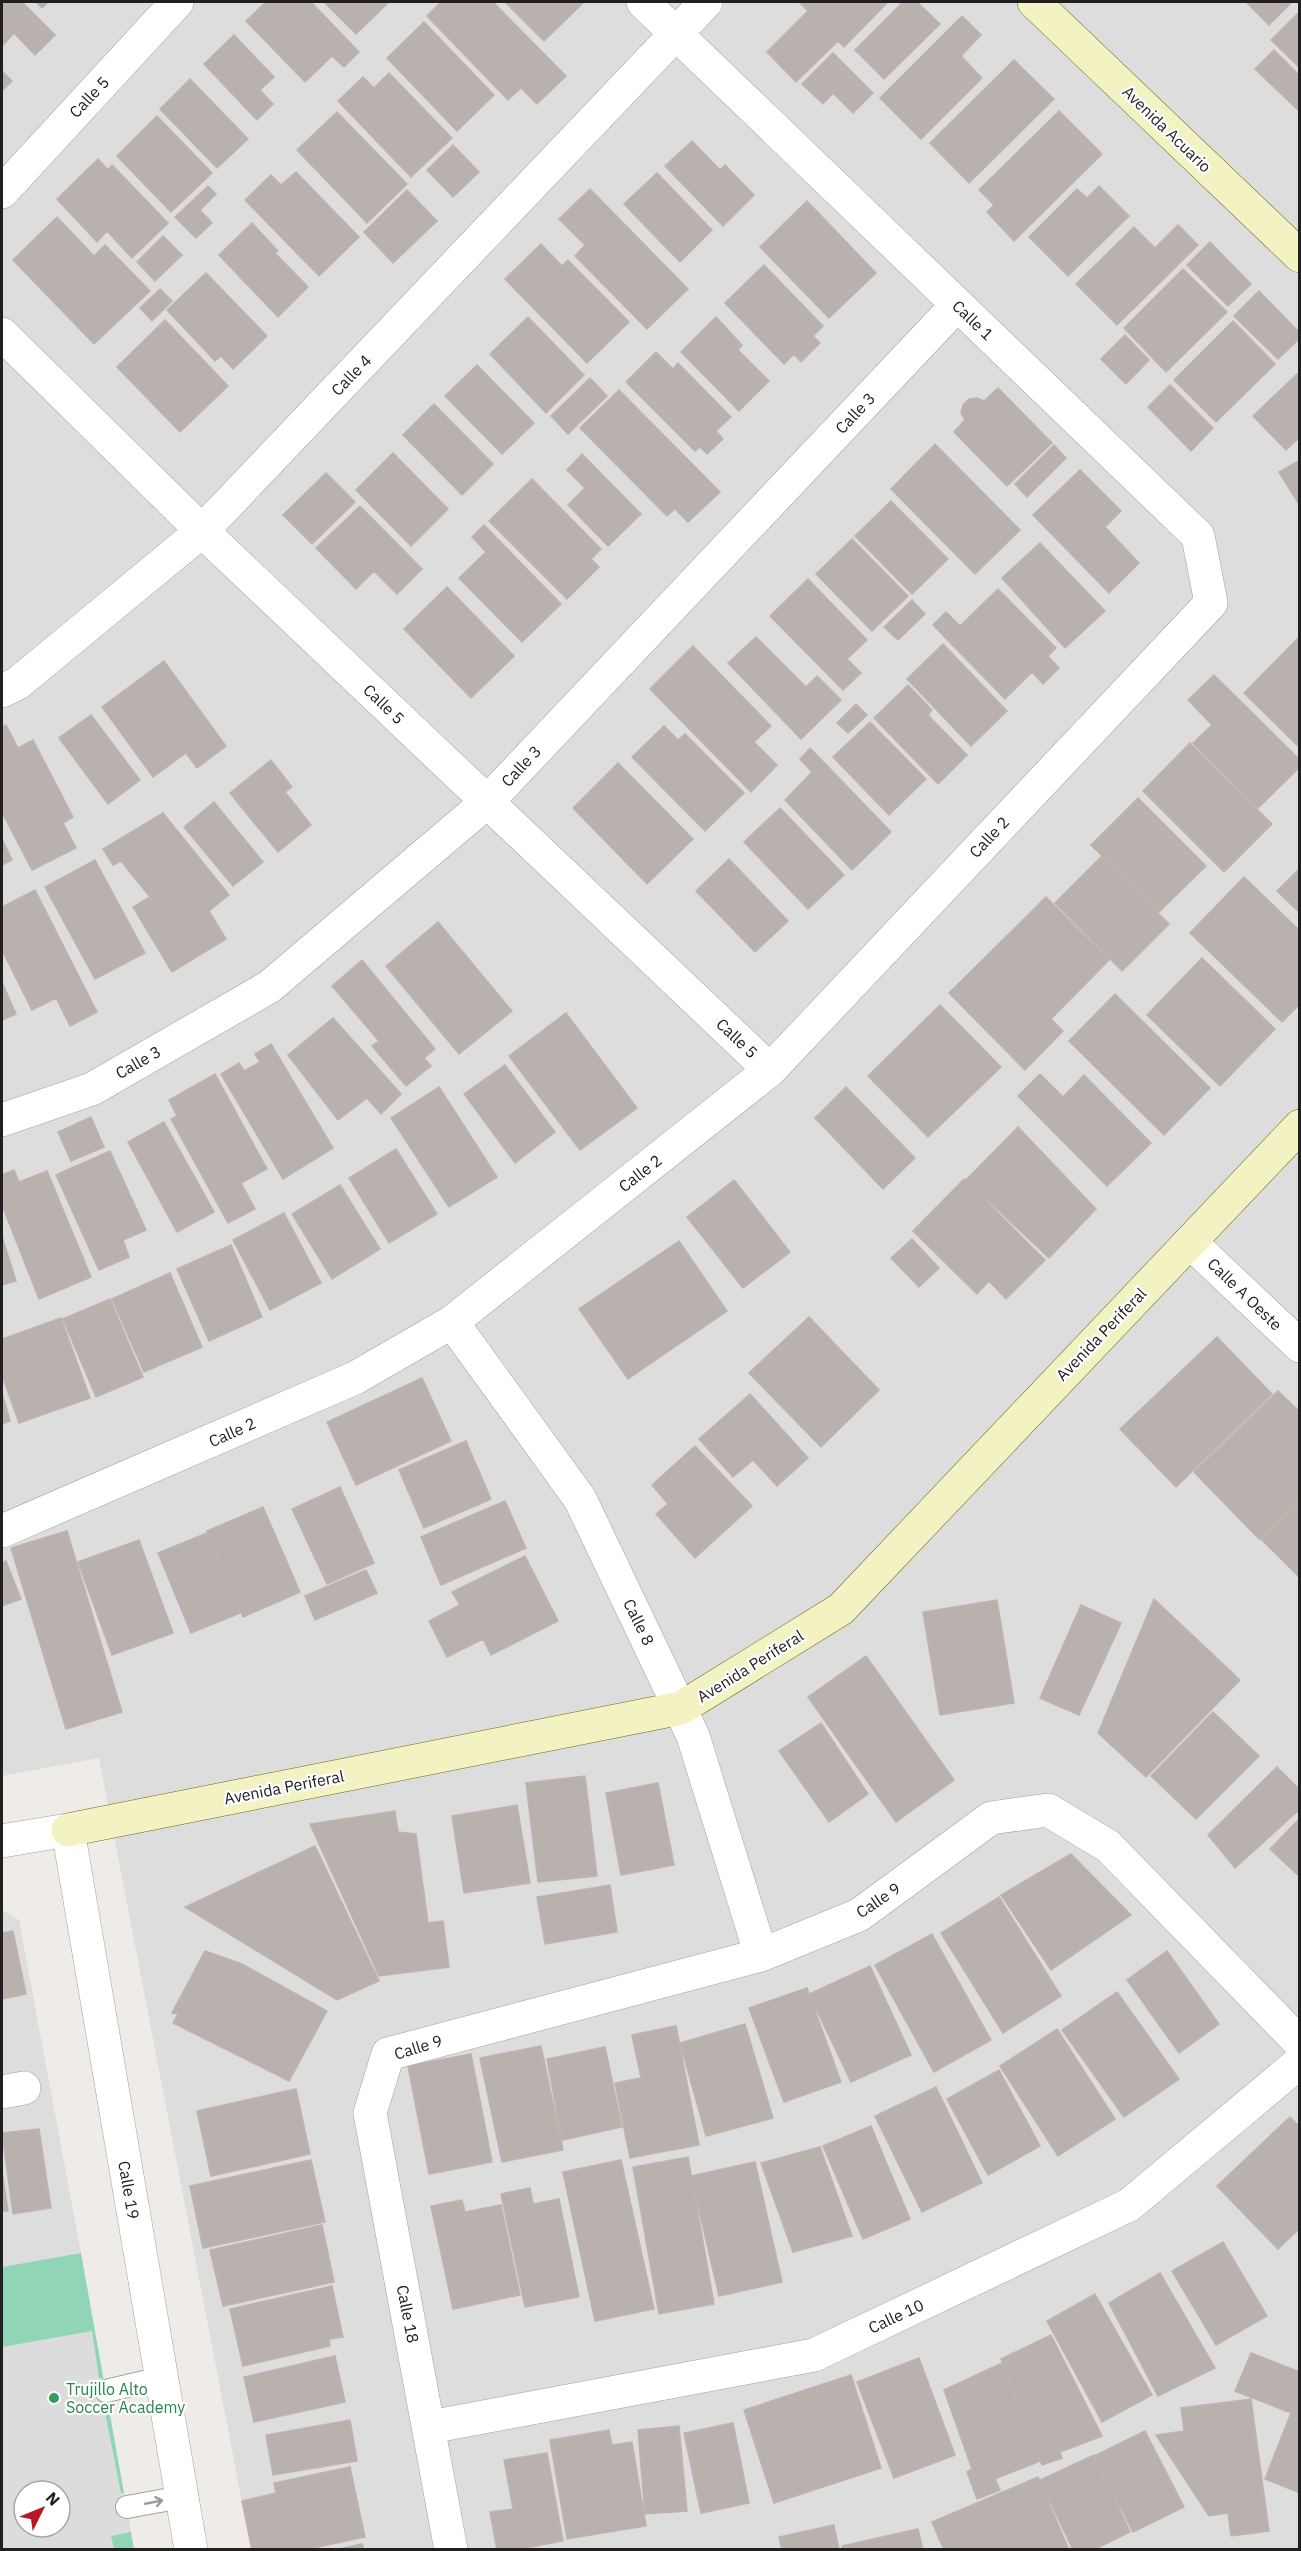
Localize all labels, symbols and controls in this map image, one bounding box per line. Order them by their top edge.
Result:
street label: Calle 5 [65,72,113,122]
street label: Avenida Acuario [1118,82,1216,176]
street label: Calle 1 [948,296,998,344]
street label: Calle 4 [327,350,375,400]
street label: Calle 3 [831,388,879,438]
street label: Calle 5 [359,680,409,728]
street label: Calle 3 [497,741,545,791]
street label: Calle 2 [965,812,1013,862]
street label: Calle 5 [712,1014,762,1062]
street label: Calle 3 [112,1041,164,1083]
street label: Calle 2 [614,1150,666,1196]
street label: Calle A Oeste [1204,1254,1287,1335]
street label: Avenida Periferal [1052,1283,1150,1385]
street label: Calle 2 [205,1413,259,1451]
street label: Calle 8 [619,1595,659,1649]
street label: Avenida Periferal [693,1625,807,1707]
street label: Avenida Periferal [222,1766,346,1808]
street label: Calle 9 [852,1878,904,1922]
street label: Calle 9 [392,2030,444,2064]
street label: Calle 19 [114,2159,144,2221]
street label: Calle 18 [393,2283,423,2345]
street label: Calle 10 [865,2294,927,2338]
place label: Trujillo Alto Soccer Academy [66,2379,185,2417]
marker: Trujillo Alto Soccer Academy [47,2391,61,2405]
north arrow [12,2479,72,2539]
text: N [42,2488,64,2510]
one-way arrow [144,2496,164,2507]

